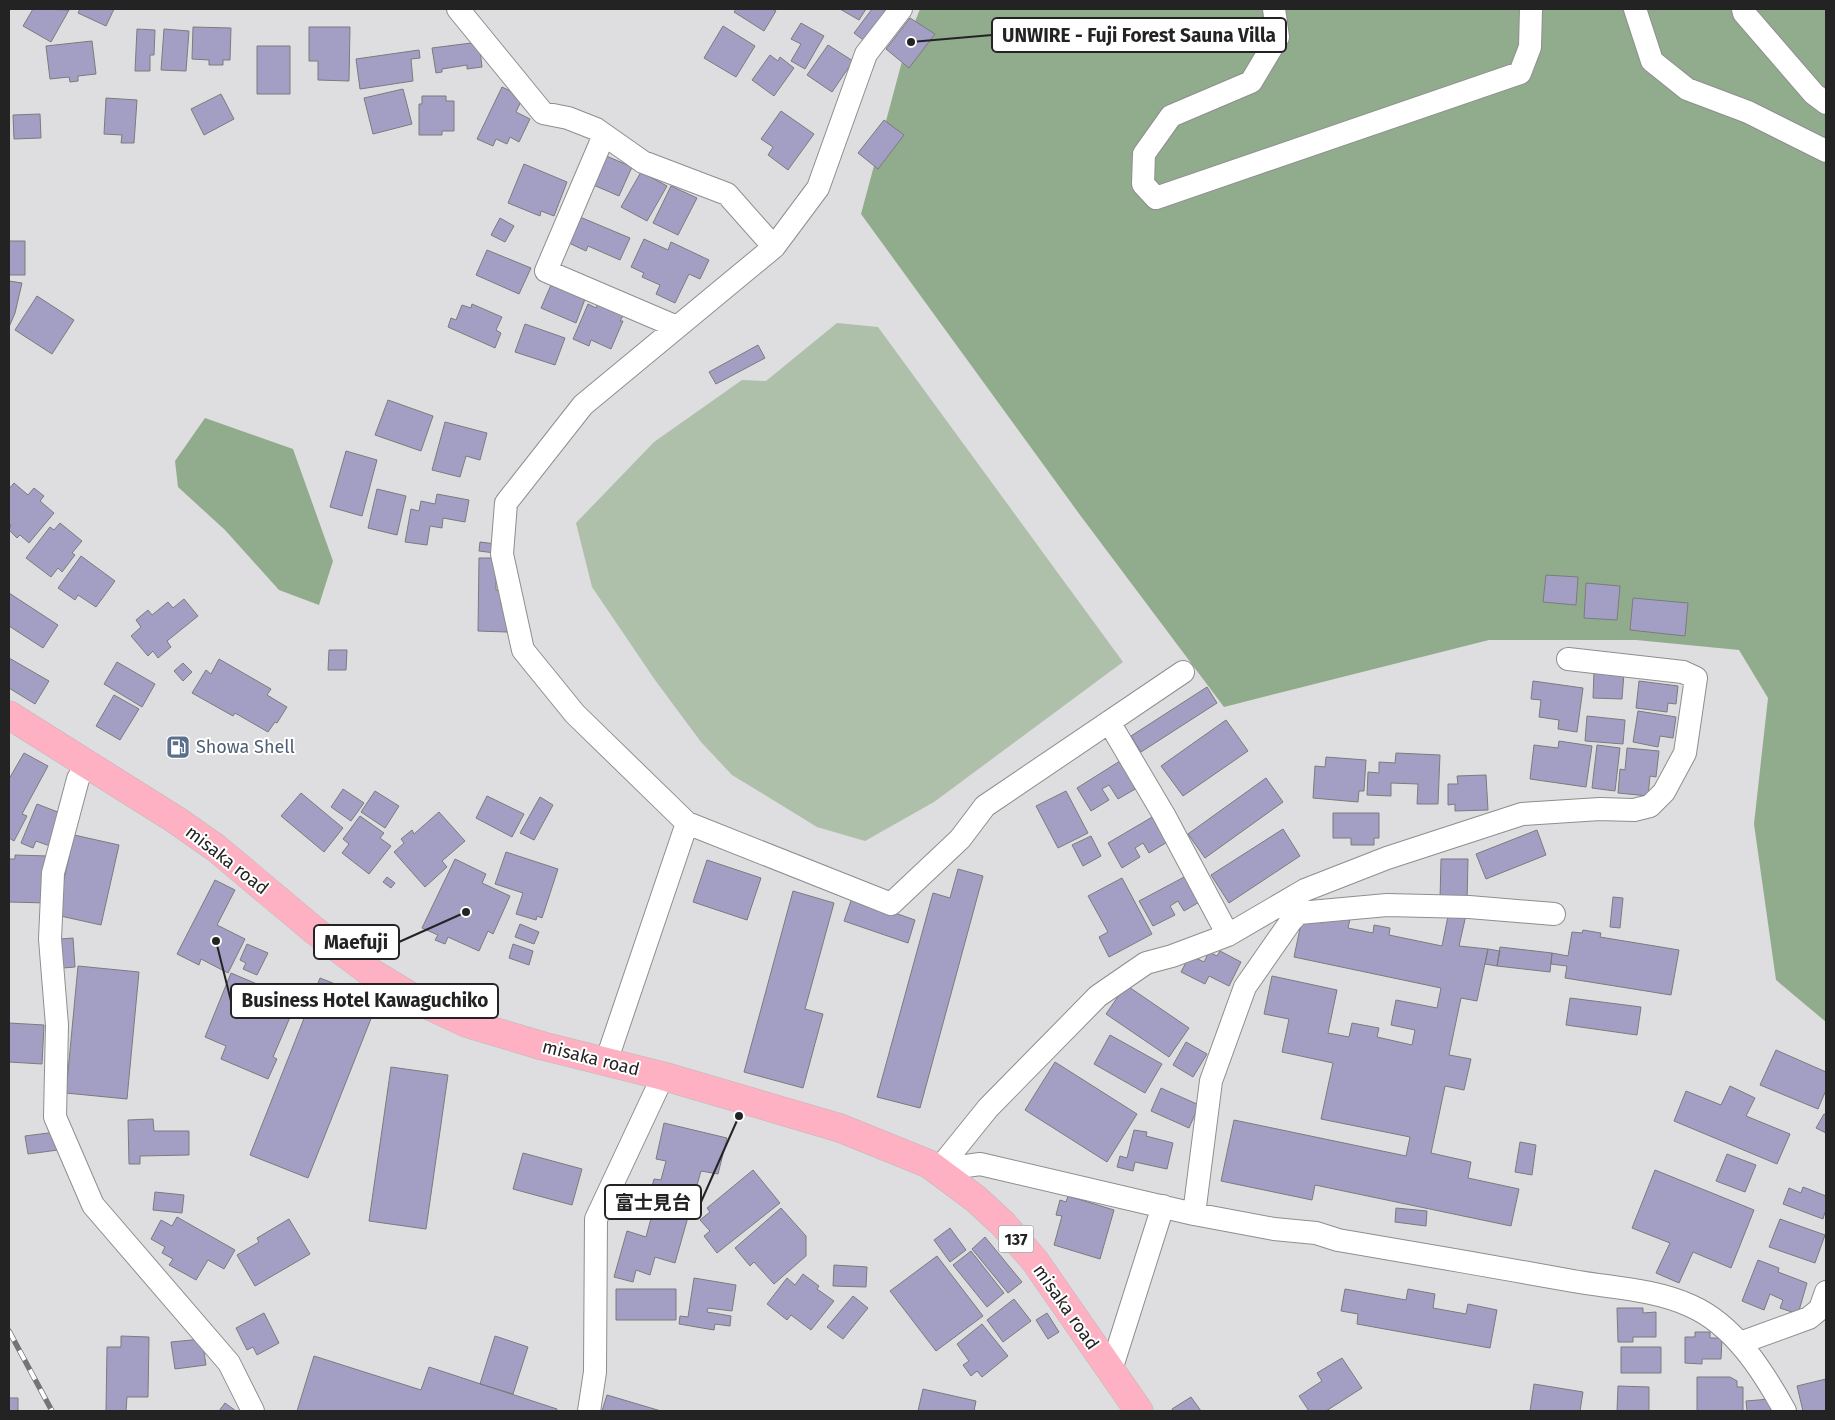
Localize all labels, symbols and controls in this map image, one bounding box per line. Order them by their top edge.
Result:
callout: UNWIRE - Fuji Forest Sauna Villa [992,18,1286,52]
text: UNWIRE - Fuji Forest Sauna Villa [1002,24,1276,47]
fuel station icon: Showa Shell [165,734,191,760]
place label: Showa Shell [196,736,295,758]
street label: misaka road [181,821,273,899]
callout: Maefuji [314,925,399,959]
text: Maefuji [324,931,388,954]
callout: Business Hotel Kawaguchiko [231,984,498,1018]
text: Business Hotel Kawaguchiko [242,989,488,1012]
street label: misaka road [540,1035,642,1081]
callout: 富士見台 [605,1185,701,1219]
text: 富士見台 [615,1191,691,1214]
road number: 137 [998,1226,1034,1252]
street label: misaka road [1029,1260,1103,1354]

